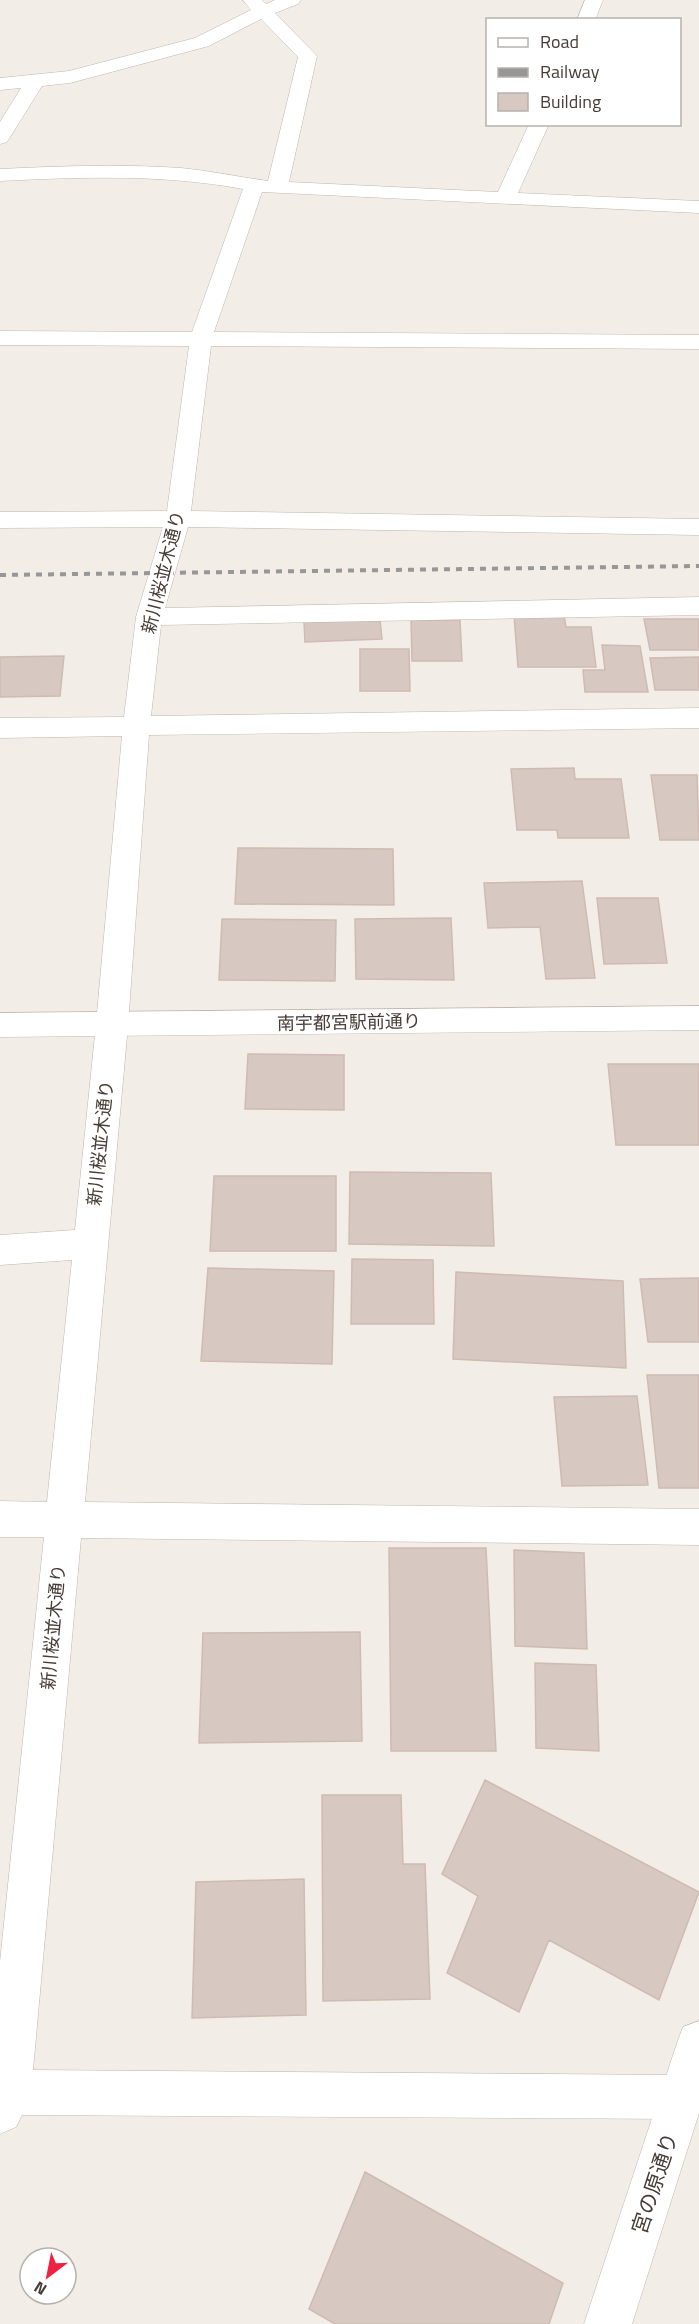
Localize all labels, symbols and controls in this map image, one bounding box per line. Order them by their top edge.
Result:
legend [486,18,681,126]
text: Road [540,28,579,55]
text: Railway [540,58,600,85]
text: Building [540,88,601,115]
street label: 新川桜並木通り [135,508,191,636]
street label: 南宇都宮駅前通り [277,1007,421,1037]
street label: 新川桜並木通り [80,1079,120,1207]
street label: 新川桜並木通り [34,1563,72,1691]
street label: 宮の原通り [623,2128,685,2238]
north arrow [18,2246,78,2306]
text: N [29,2276,51,2302]

